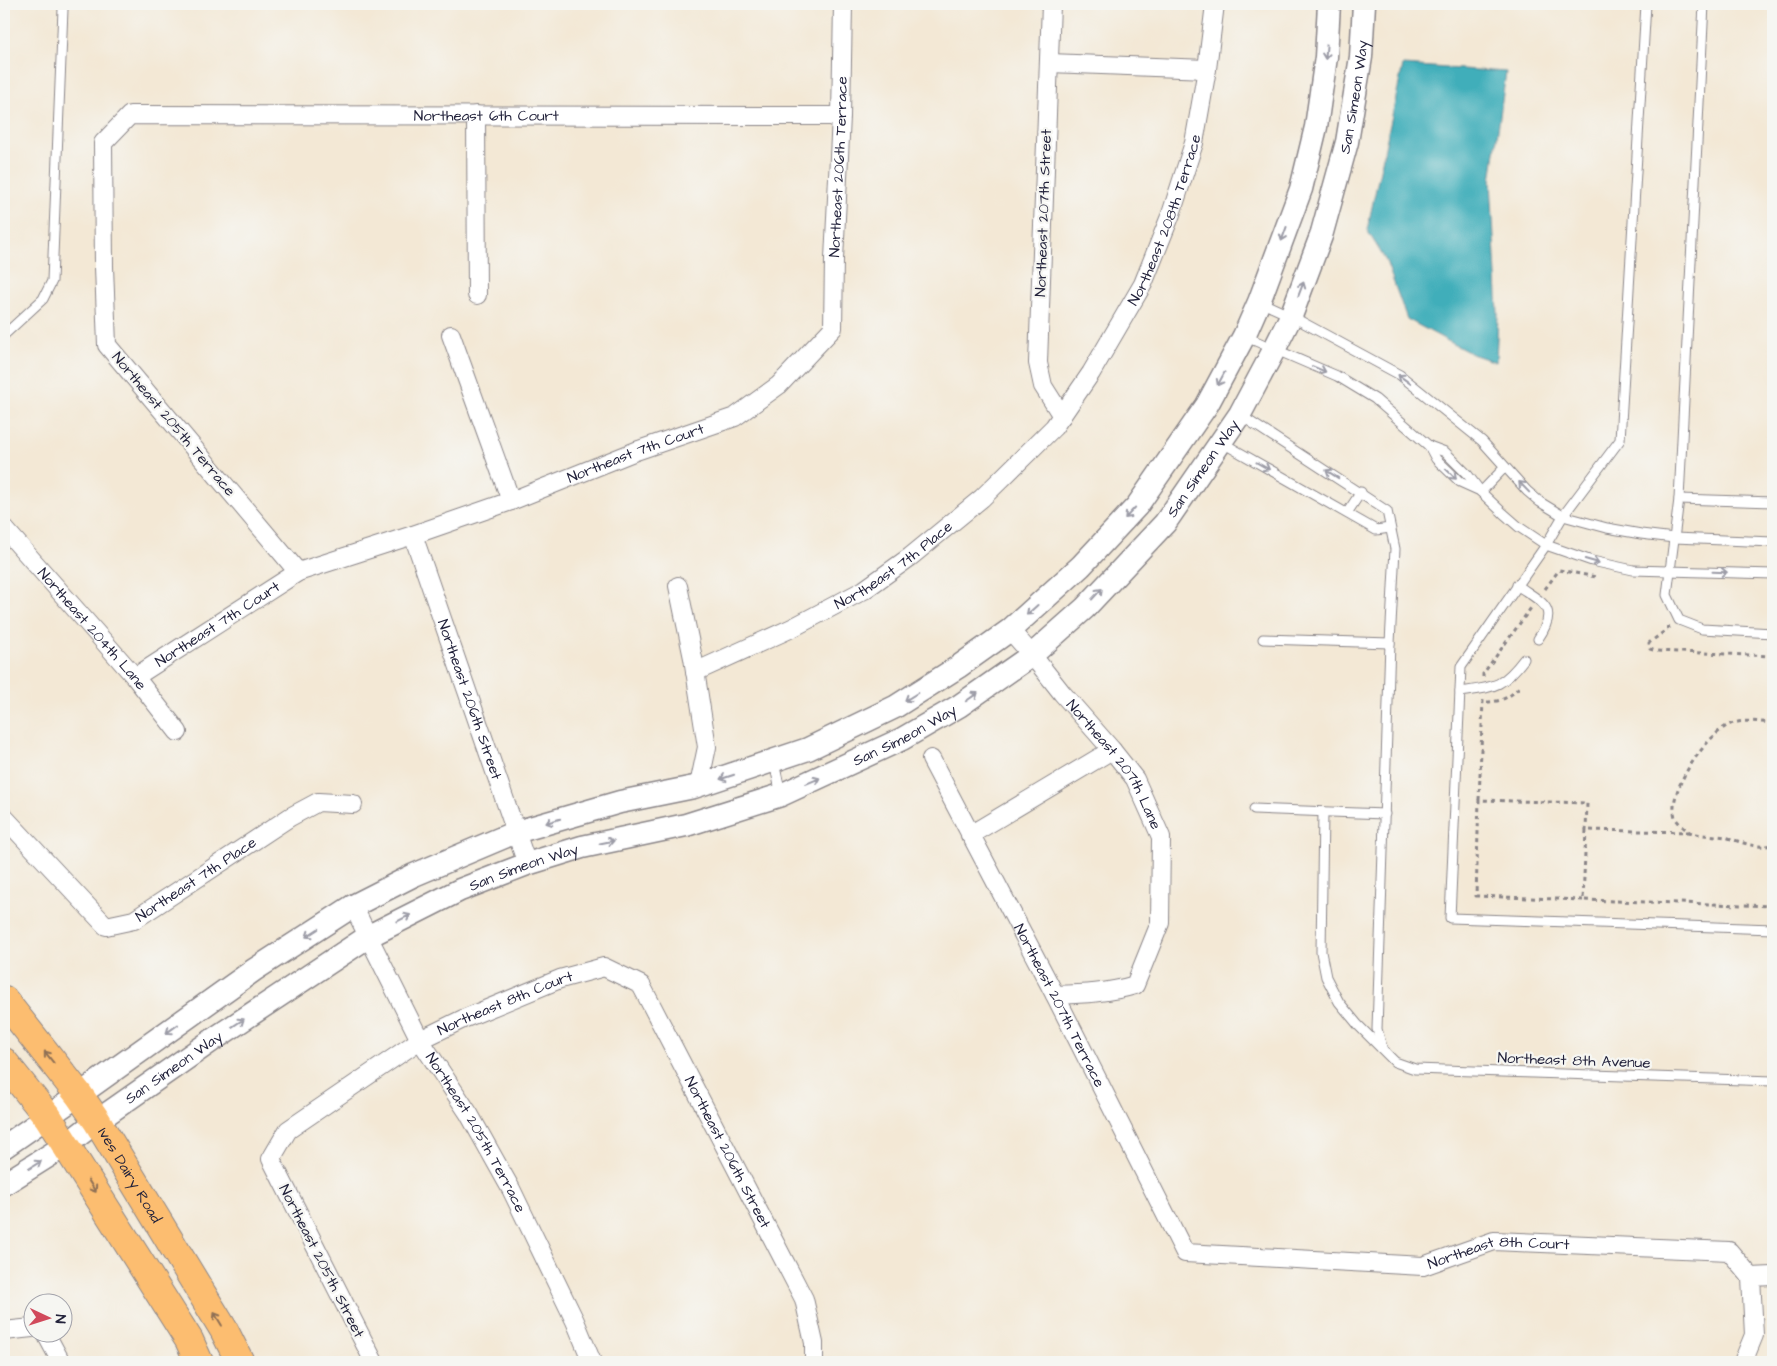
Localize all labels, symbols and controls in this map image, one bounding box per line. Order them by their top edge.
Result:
street label: San Simeon Way [1334,40,1374,156]
one-way arrow [1321,44,1331,60]
street label: Northeast 206th Terrace [824,76,853,258]
street label: Northeast 6th Court [414,105,559,127]
street label: Northeast 207th Street [1030,129,1057,297]
street label: Northeast 208th Terrace [1123,133,1206,310]
one-way arrow [1279,226,1288,242]
one-way arrow [1297,282,1306,298]
street label: Northeast 205th Terrace [107,348,240,501]
one-way arrow [1311,364,1326,374]
one-way arrow [1216,371,1226,386]
one-way arrow [1398,373,1411,384]
street label: San Simeon Way [1162,415,1245,522]
street label: Northeast 7th Court [564,418,707,489]
one-way arrow [1256,461,1271,471]
one-way arrow [1444,468,1457,480]
one-way arrow [1326,469,1340,479]
one-way arrow [1518,481,1530,493]
one-way arrow [1125,507,1136,520]
street label: Northeast 7th Place [831,516,957,615]
one-way arrow [1584,556,1600,566]
street label: Northeast 204th Lane [33,563,151,695]
one-way arrow [1711,567,1727,577]
street label: Northeast 7th Court [151,576,284,672]
one-way arrow [1091,588,1103,601]
one-way arrow [1026,604,1039,616]
street label: Northeast 206th Street [432,617,507,783]
one-way arrow [905,692,919,702]
one-way arrow [965,692,979,702]
street label: Northeast 207th Lane [1061,695,1166,833]
street label: San Simeon Way [849,700,961,771]
one-way arrow [720,772,736,782]
one-way arrow [805,776,820,786]
one-way arrow [545,816,561,826]
street label: Northeast 7th Place [131,832,261,927]
one-way arrow [599,837,615,846]
street label: San Simeon Way [466,839,581,897]
one-way arrow [397,913,412,923]
street label: Northeast 207th Terrace [1008,920,1110,1091]
one-way arrow [305,928,319,938]
street label: Northeast 8th Court [434,966,575,1041]
one-way arrow [230,1018,244,1028]
one-way arrow [165,1024,179,1034]
street label: San Simeon Way [121,1026,227,1109]
street label: Northeast 8th Avenue [1497,1047,1651,1074]
street label: Northeast 205th Terrace [420,1049,531,1216]
one-way arrow [44,1050,54,1064]
street label: Northeast 206th Street [679,1073,775,1232]
street label: Ives Dairy Road [92,1124,167,1227]
one-way arrow [28,1159,42,1170]
one-way arrow [88,1179,98,1193]
street label: Northeast 205th Street [274,1181,369,1341]
street label: Northeast 8th Court [1425,1231,1570,1275]
north arrow [22,1294,72,1344]
one-way arrow [212,1312,222,1326]
text: N [50,1314,70,1324]

